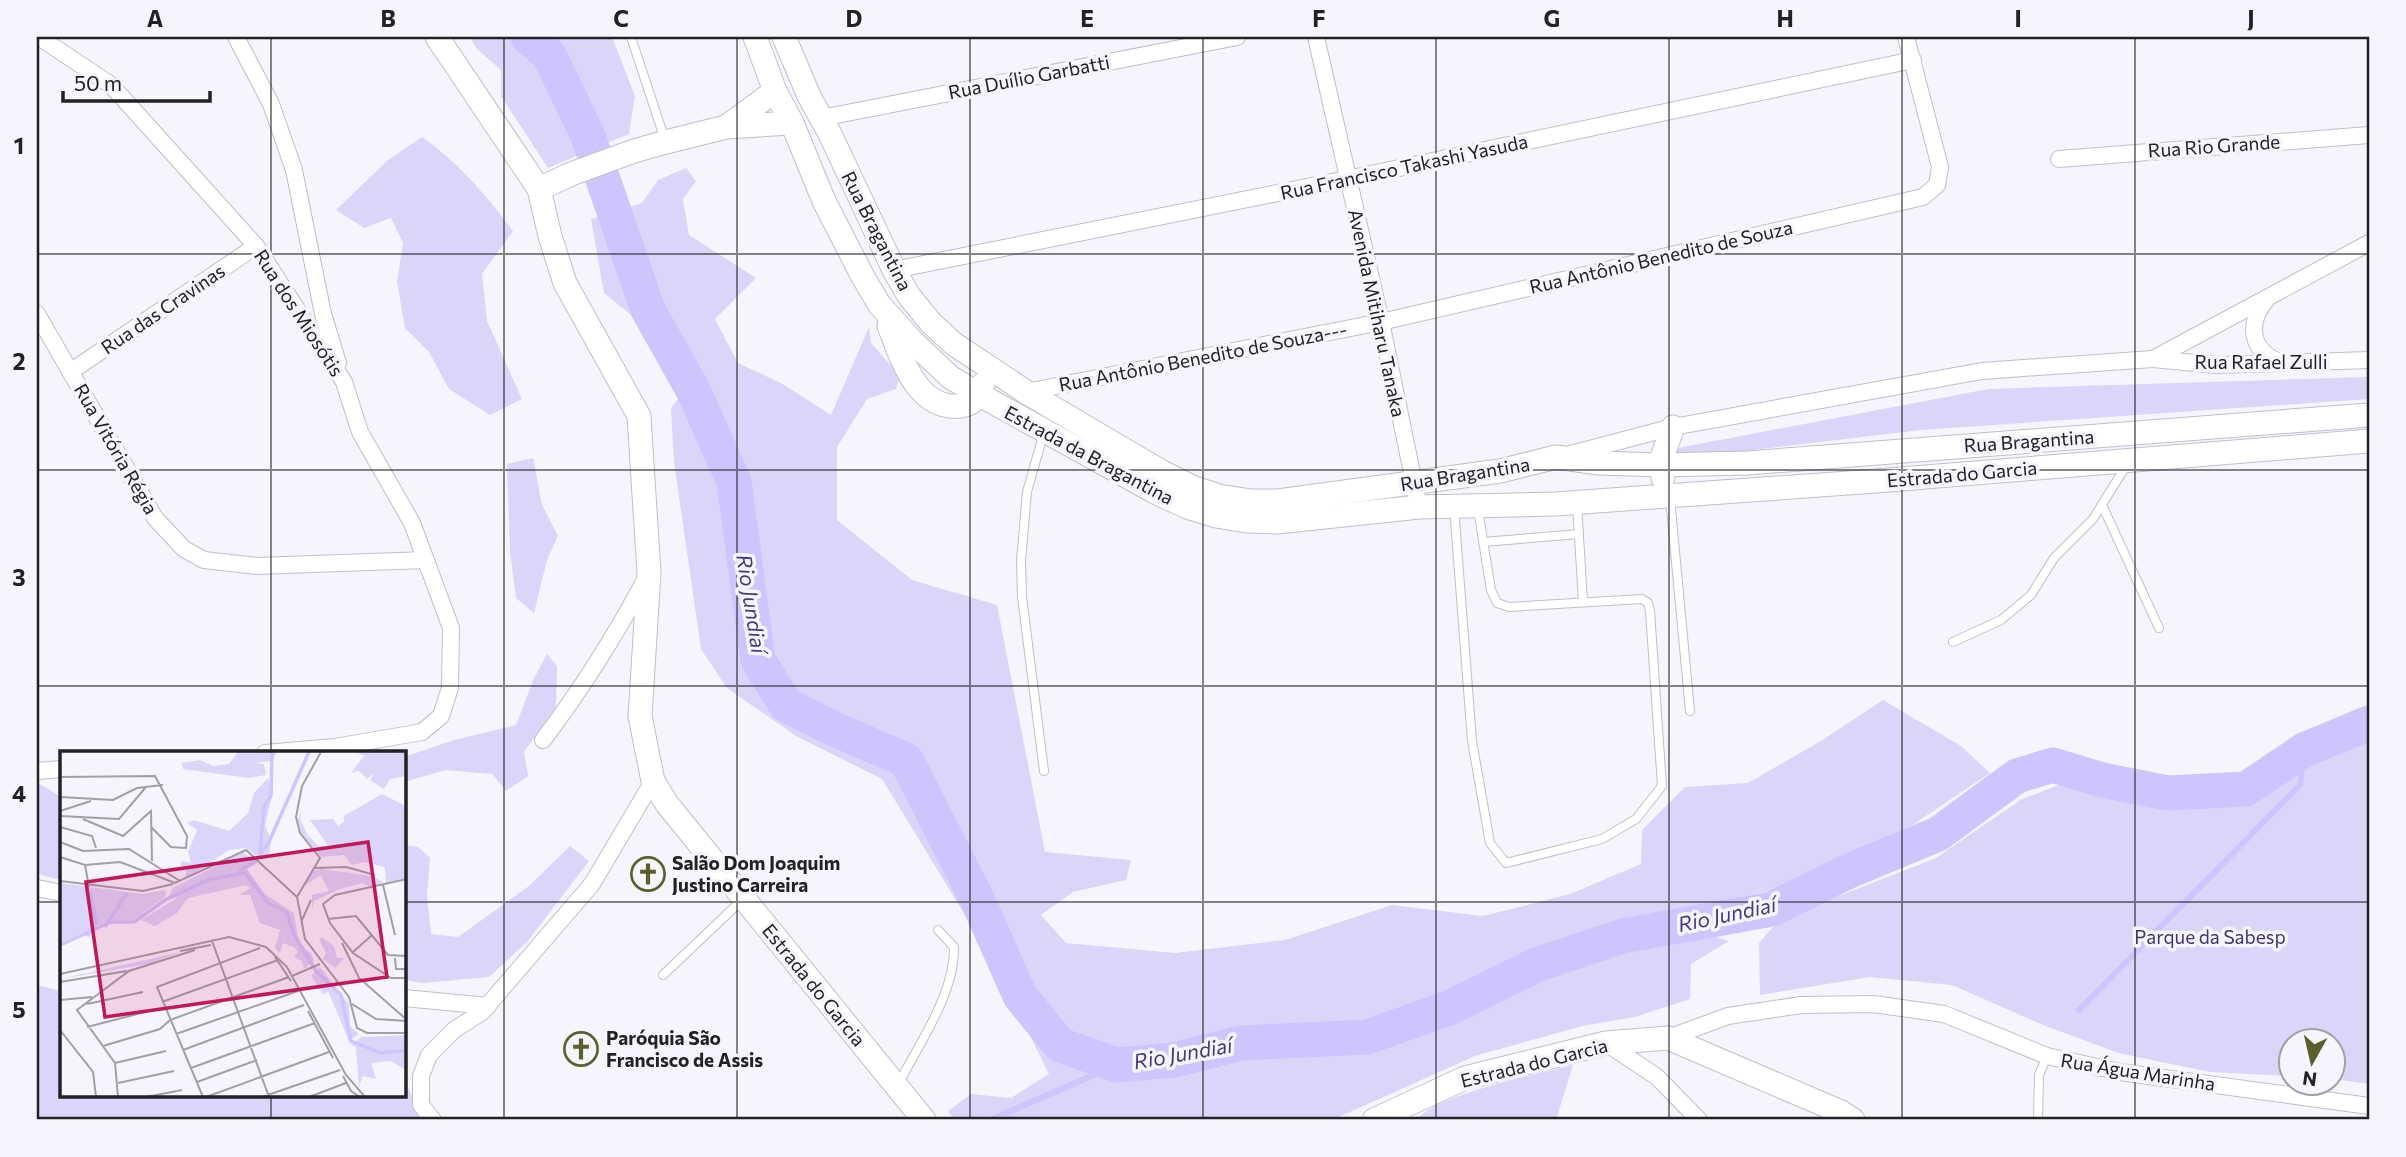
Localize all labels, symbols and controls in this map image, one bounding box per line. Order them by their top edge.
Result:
text: A [147,4,164,32]
text: B [380,4,396,32]
text: C [613,4,629,32]
text: D [846,4,863,32]
text: E [1080,4,1094,32]
text: F [1312,4,1326,32]
text: G [1544,4,1560,32]
text: H [1776,4,1794,32]
text: I [2014,4,2022,32]
text: J [2247,4,2255,32]
street label: Rua Duílio Garbatti [946,50,1112,103]
scale bar [63,60,210,104]
text: 50 m [74,70,122,95]
street label: Rua Francisco Takashi Yasuda [1278,129,1530,204]
street label: Rua Rio Grande [2147,129,2281,162]
text: 1 [14,131,24,159]
street label: Rua Bragantina [837,167,917,294]
street label: Avenida Mitiharu Tanaka [1344,207,1411,419]
street label: Rua Antônio Benedito de Souza [1527,215,1795,298]
street label: Rua dos Miosótis [250,245,349,380]
street label: Rua das Cravinas [96,259,229,358]
street label: Rua Antônio Benedito de Souza--- [1057,317,1349,396]
text: 2 [12,347,26,375]
street label: Rua Rafael Zulli [2194,350,2328,373]
street label: Rua Vitória Régia [70,379,163,518]
street label: Estrada da Bragantina [1001,400,1178,509]
street label: Rua Bragantina [1963,424,2095,457]
street label: Rua Bragantina [1398,452,1531,495]
street label: Estrada do Garcia [1886,455,2038,492]
water label: Rio Jundiaí [732,553,773,659]
text: 3 [12,563,26,591]
inset map [60,751,406,1098]
text: 4 [12,779,26,807]
place label: Salão Dom Joaquim Justino Carreira [672,851,840,896]
church icon: Salão Dom Joaquim Justino Carreira [629,855,667,893]
water label: Rio Jundiaí [1675,890,1782,936]
street label: Estrada do Garcia [758,919,871,1051]
park label: Parque da Sabesp [2134,925,2286,948]
text: 5 [12,995,26,1023]
place label: Paróquia São Francisco de Assis [606,1026,763,1071]
north arrow [2276,1028,2346,1098]
church icon: Paróquia São Francisco de Assis [562,1030,600,1068]
water label: Rio Jundiaí [1131,1031,1238,1074]
street label: Estrada do Garcia [1458,1033,1610,1092]
street label: Rua Água Marinha [2059,1048,2217,1095]
text: N [2301,1067,2318,1092]

